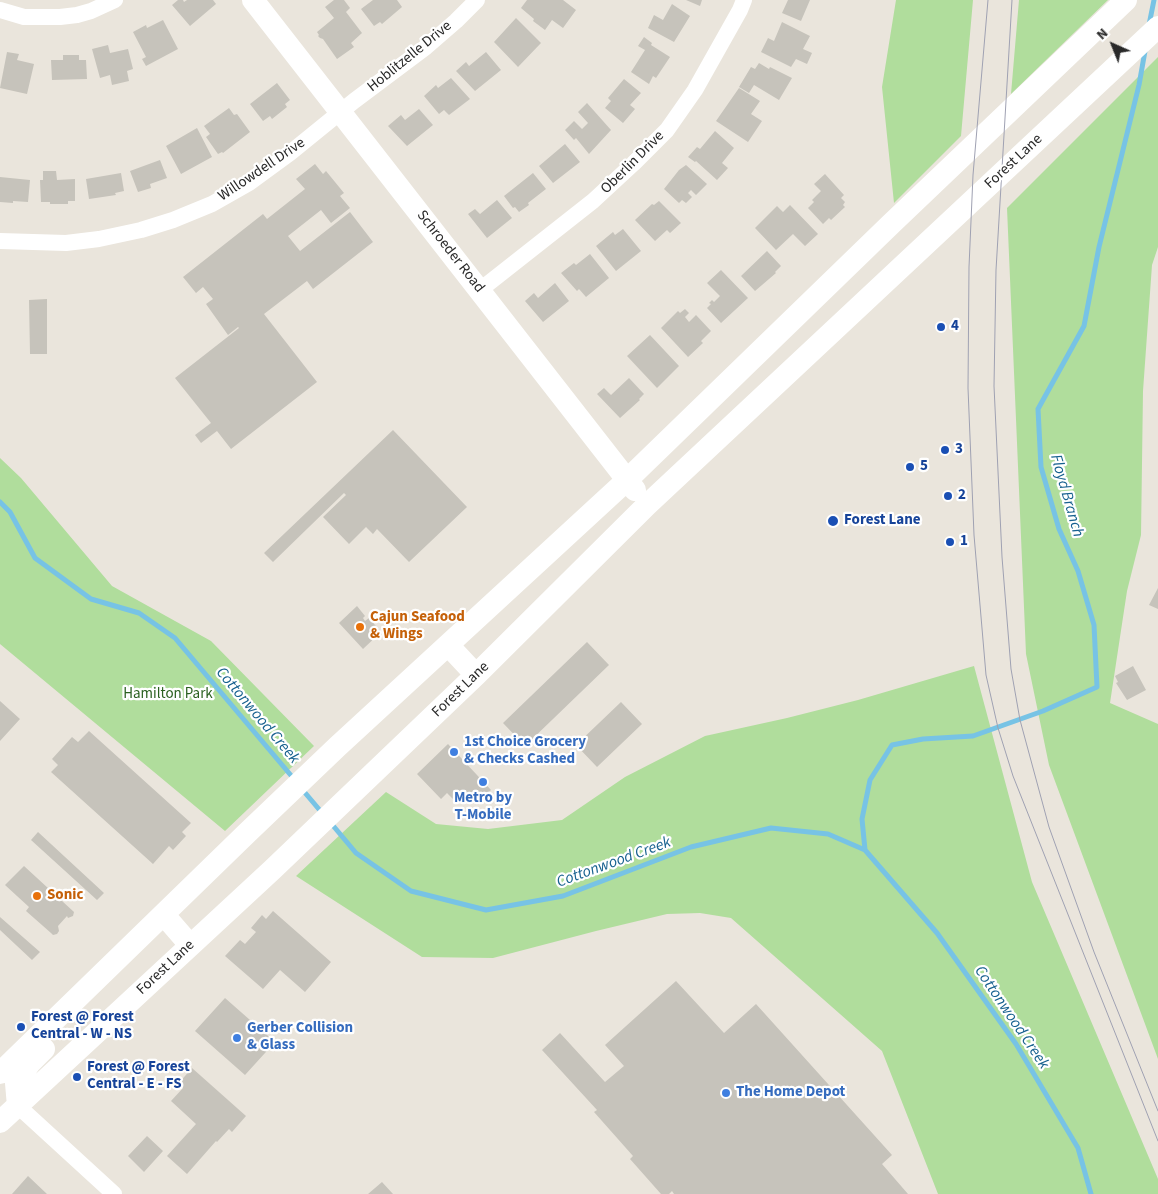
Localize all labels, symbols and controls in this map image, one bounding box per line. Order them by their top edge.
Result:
street label: Hoblitzelle Drive [364,18,456,96]
north arrow [1088,20,1138,70]
text: N [1092,24,1113,45]
street label: Oberlin Drive [598,128,668,198]
street label: Forest Lane [981,131,1047,193]
street label: Willowdell Drive [215,134,309,206]
street label: Schroeder Road [412,207,488,297]
place label: 4 [951,318,959,336]
marker: 4 [935,321,947,333]
place label: 3 [955,441,963,459]
marker: 3 [939,444,951,456]
water label: Floyd Branch [1045,452,1087,540]
place label: 5 [920,458,928,476]
marker: 5 [904,461,916,473]
place label: 2 [958,487,966,505]
marker: 2 [942,490,954,502]
place label: Forest Lane [844,512,921,530]
marker: Forest Lane [826,514,840,528]
place label: 1 [960,533,968,551]
marker: 1 [944,536,956,548]
place label: Cajun Seafood & Wings [370,609,465,644]
marker: Cajun Seafood & Wings [354,621,366,633]
street label: Forest Lane [429,658,493,722]
water label: Cottonwood Creek [211,664,303,768]
park label: Hamilton Park [123,686,213,704]
place label: 1st Choice Grocery & Checks Cashed [464,734,586,769]
marker: 1st Choice Grocery & Checks Cashed [448,746,460,758]
marker: Metro by T-Mobile [477,776,489,788]
place label: Metro by T-Mobile [454,790,512,825]
water label: Cottonwood Creek [554,833,674,893]
place label: Sonic [47,887,83,905]
marker: Sonic [31,890,43,902]
street label: Forest Lane [133,937,199,999]
water label: Cottonwood Creek [969,963,1053,1073]
place label: Forest @ Forest Central - W - NS [31,1009,134,1044]
place label: Gerber Collision & Glass [247,1020,353,1055]
marker: Forest @ Forest Central - W - NS [15,1021,27,1033]
marker: Gerber Collision & Glass [231,1032,243,1044]
place label: Forest @ Forest Central - E - FS [87,1059,190,1094]
marker: Forest @ Forest Central - E - FS [71,1071,83,1083]
place label: The Home Depot [736,1084,845,1102]
marker: The Home Depot [720,1087,732,1099]

